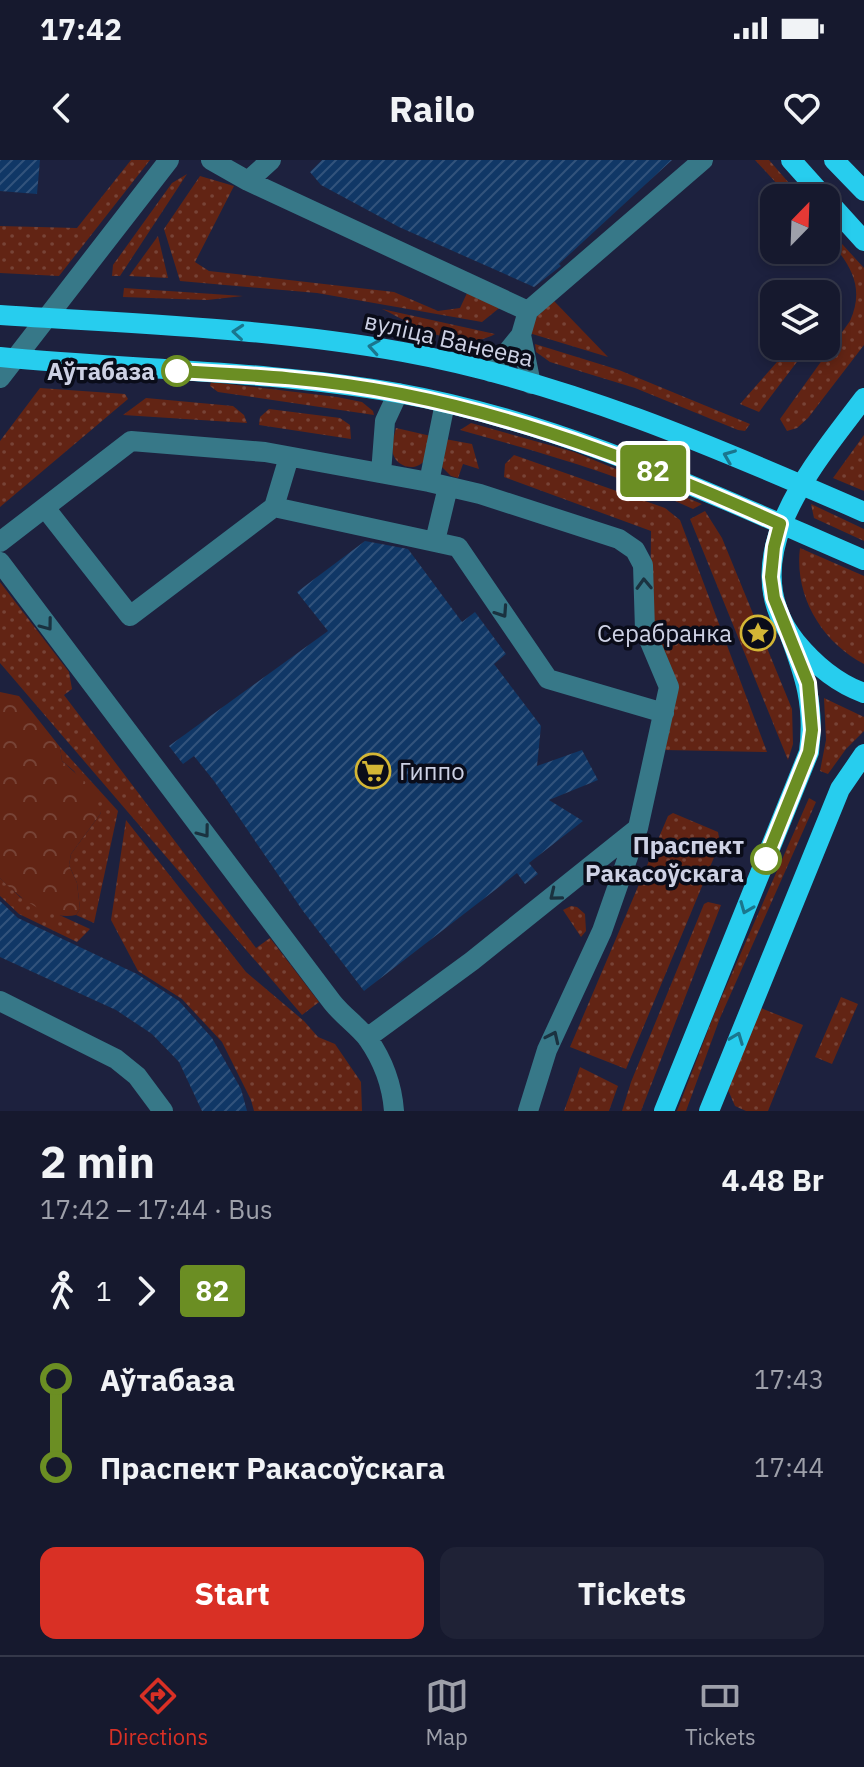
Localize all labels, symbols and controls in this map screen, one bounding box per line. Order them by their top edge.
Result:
text: 17:42 [40,9,122,48]
text: Railo [389,85,475,132]
icon: back [40,86,84,130]
icon: heart [780,86,824,130]
north arrow [760,184,840,264]
map controls [760,184,840,360]
button: layers [760,280,840,360]
street label: вуліца Ванеева [361,304,537,374]
one-way arrow [231,323,244,340]
one-way arrow [367,339,381,356]
place label: Аўтабаза [47,355,155,387]
marker: Аўтабаза [162,356,192,386]
line badge: 82 [617,445,689,497]
one-way arrow [723,449,737,465]
text: 82 [636,452,670,489]
one-way arrow [635,577,652,590]
one-way arrow [492,603,507,617]
place icon: Серабранка [739,614,777,652]
one-way arrow [37,616,52,630]
place label: Серабранка [597,617,732,649]
supermarket icon: Гиппо [354,752,392,790]
place label: Гиппо [399,755,465,787]
one-way arrow [194,823,208,838]
place label: Праспект Ракасоўскага [585,829,744,889]
marker: Праспект Ракасоўскага [751,844,781,874]
one-way arrow [549,885,564,899]
one-way arrow [739,899,755,914]
one-way arrow [543,1031,559,1046]
one-way arrow [727,1032,744,1046]
text: 2 min [40,1133,155,1190]
text: 4.48 Br [721,1160,824,1199]
text: 17:42 – 17:44 · Bus [40,1192,273,1226]
icon: walk [40,1269,84,1313]
icon: forward [124,1269,168,1313]
text: 82 [196,1272,229,1309]
text: 1 [96,1274,112,1308]
text: Аўтабаза [100,1360,235,1399]
text: 17:43 [754,1362,824,1396]
text: Праспект Ракасоўскага [100,1448,445,1487]
text: 17:44 [754,1450,824,1484]
button: Start [40,1547,424,1639]
button: Tickets [440,1547,824,1639]
tab: Directions [108,1674,208,1751]
tab: Map [425,1674,469,1751]
tab: Tickets [685,1674,756,1751]

